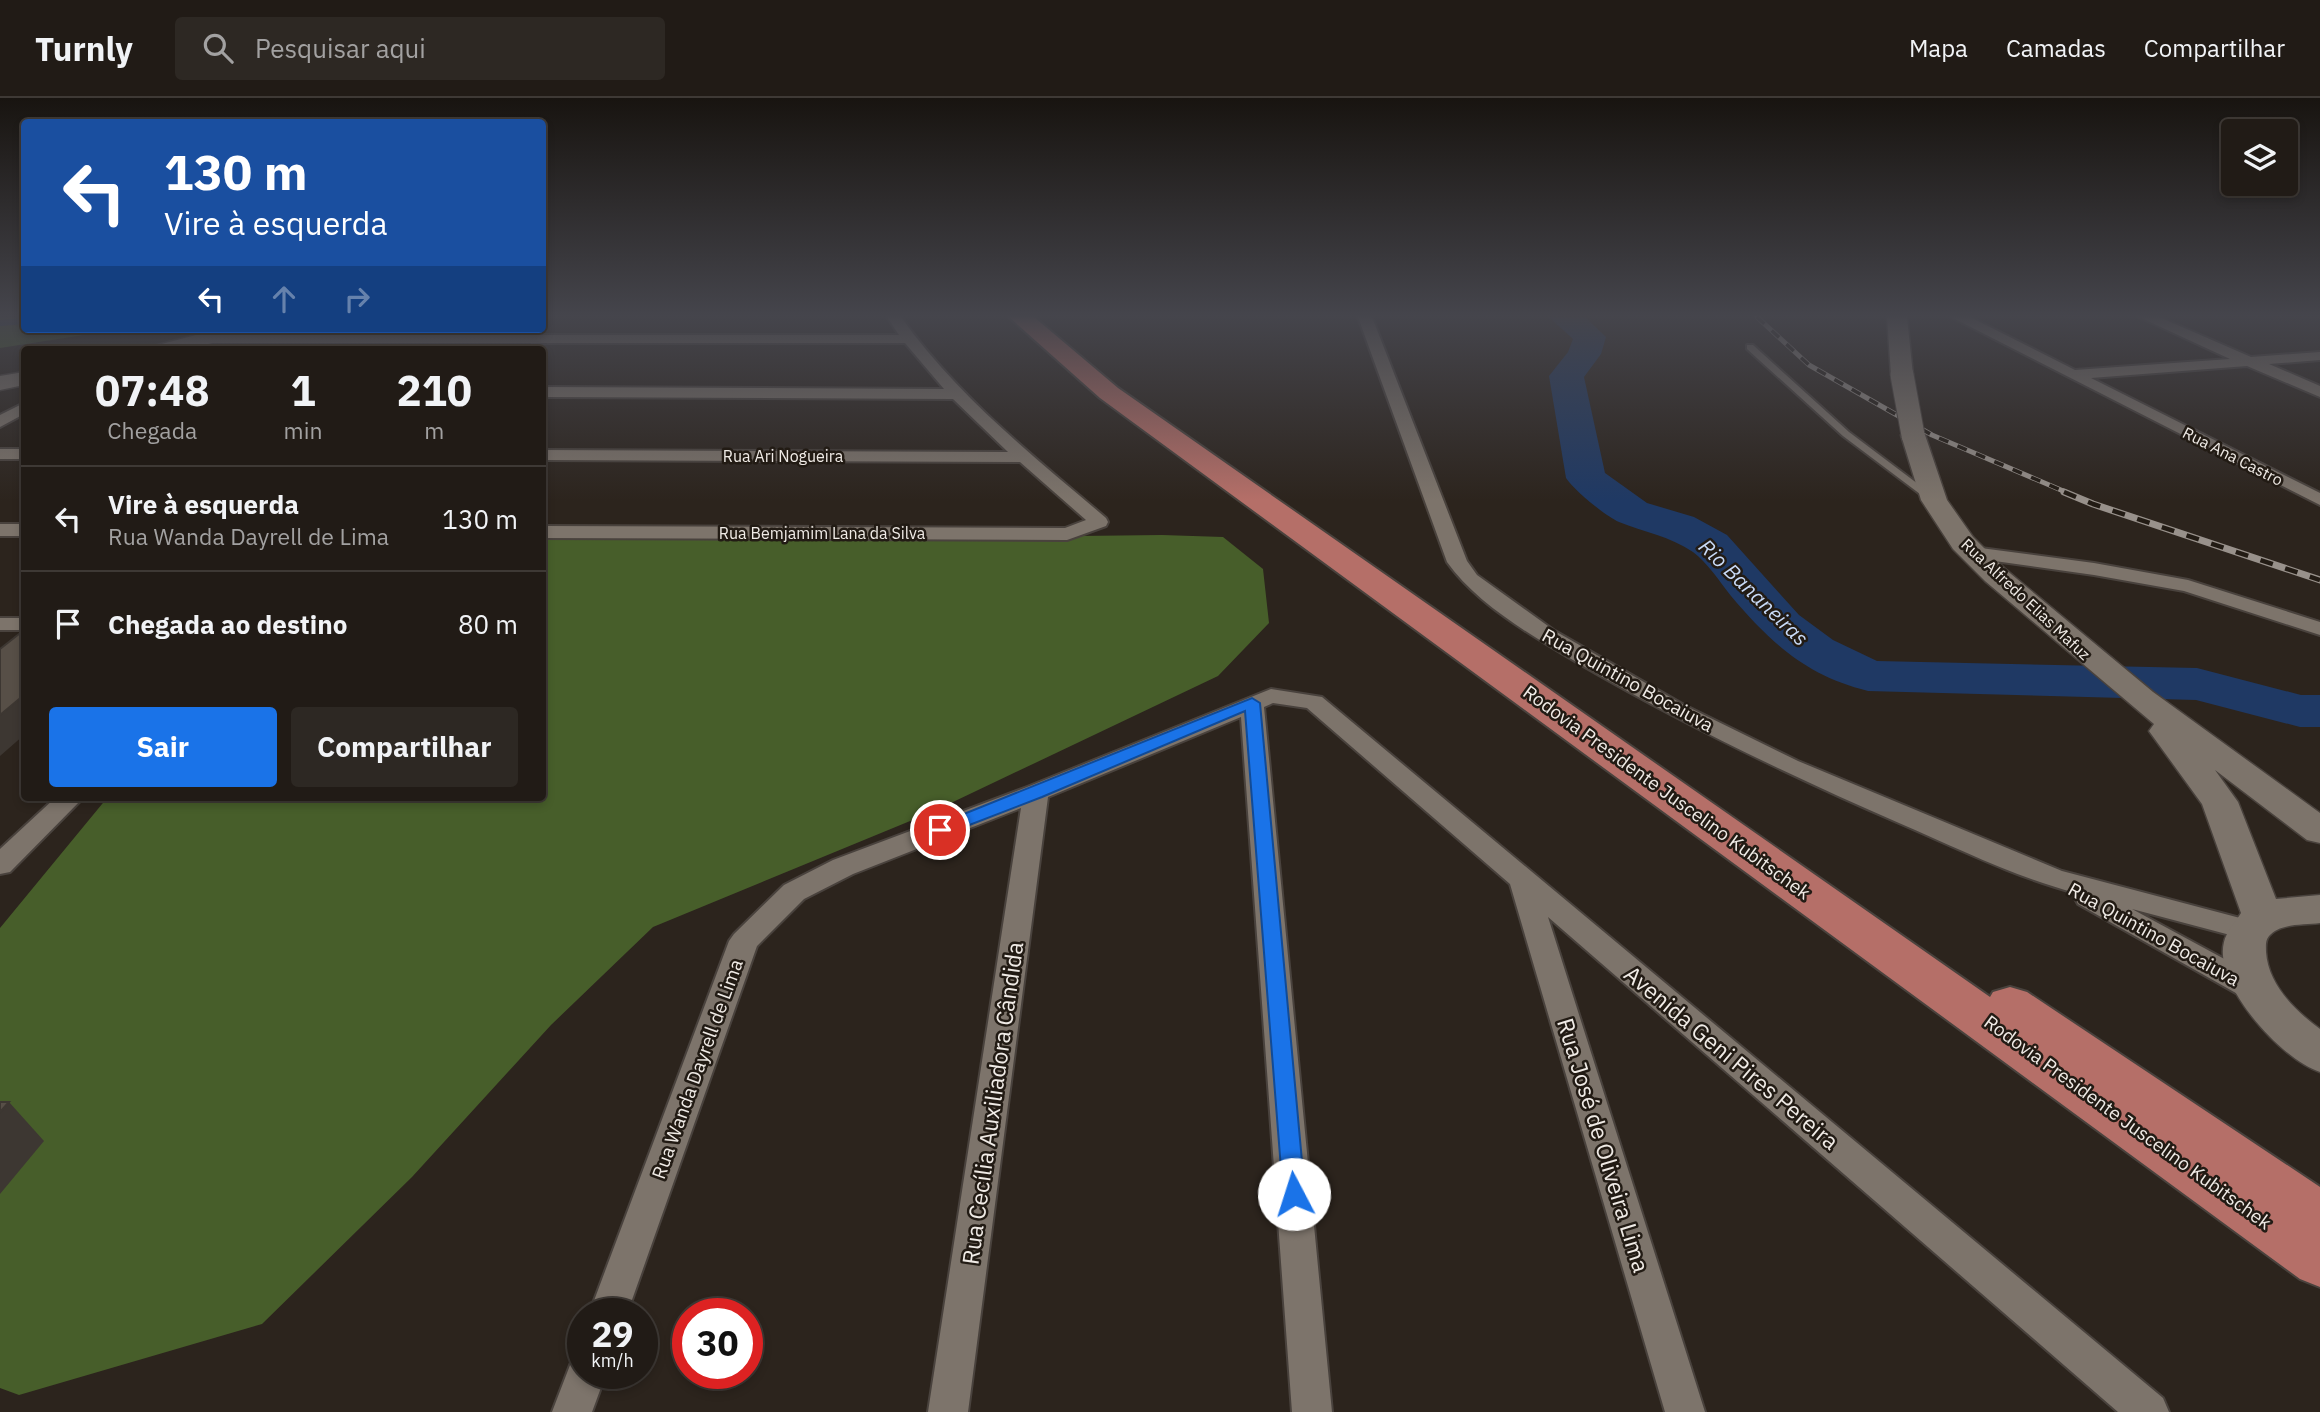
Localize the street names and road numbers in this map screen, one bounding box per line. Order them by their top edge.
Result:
street label: Rua Ana Castro [2180,422,2287,490]
street label: Rua Ari Nogueira [723,446,844,466]
street label: Rua Bemjamim Lana da Silva [719,523,926,543]
street label: Rua Alfredo Elias Mafuz [1957,534,2095,664]
street label: Rua Quintino Bocaiuva [1538,623,1718,737]
street label: Rodovia Presidente Juscelino Kubitschek [1518,680,1816,904]
street label: Rua Quintino Bocaiuva [2064,877,2244,991]
street label: Rua Cecília Auxiliadora Cândida [954,940,1030,1266]
street label: Rua Wanda Dayrell de Lima [646,956,748,1182]
street label: Avenida Geni Pires Pereira [1618,958,1846,1156]
street label: Rodovia Presidente Juscelino Kubitschek [1979,1010,2277,1234]
street label: Rua José de Oliveira Lima [1551,1014,1657,1276]

